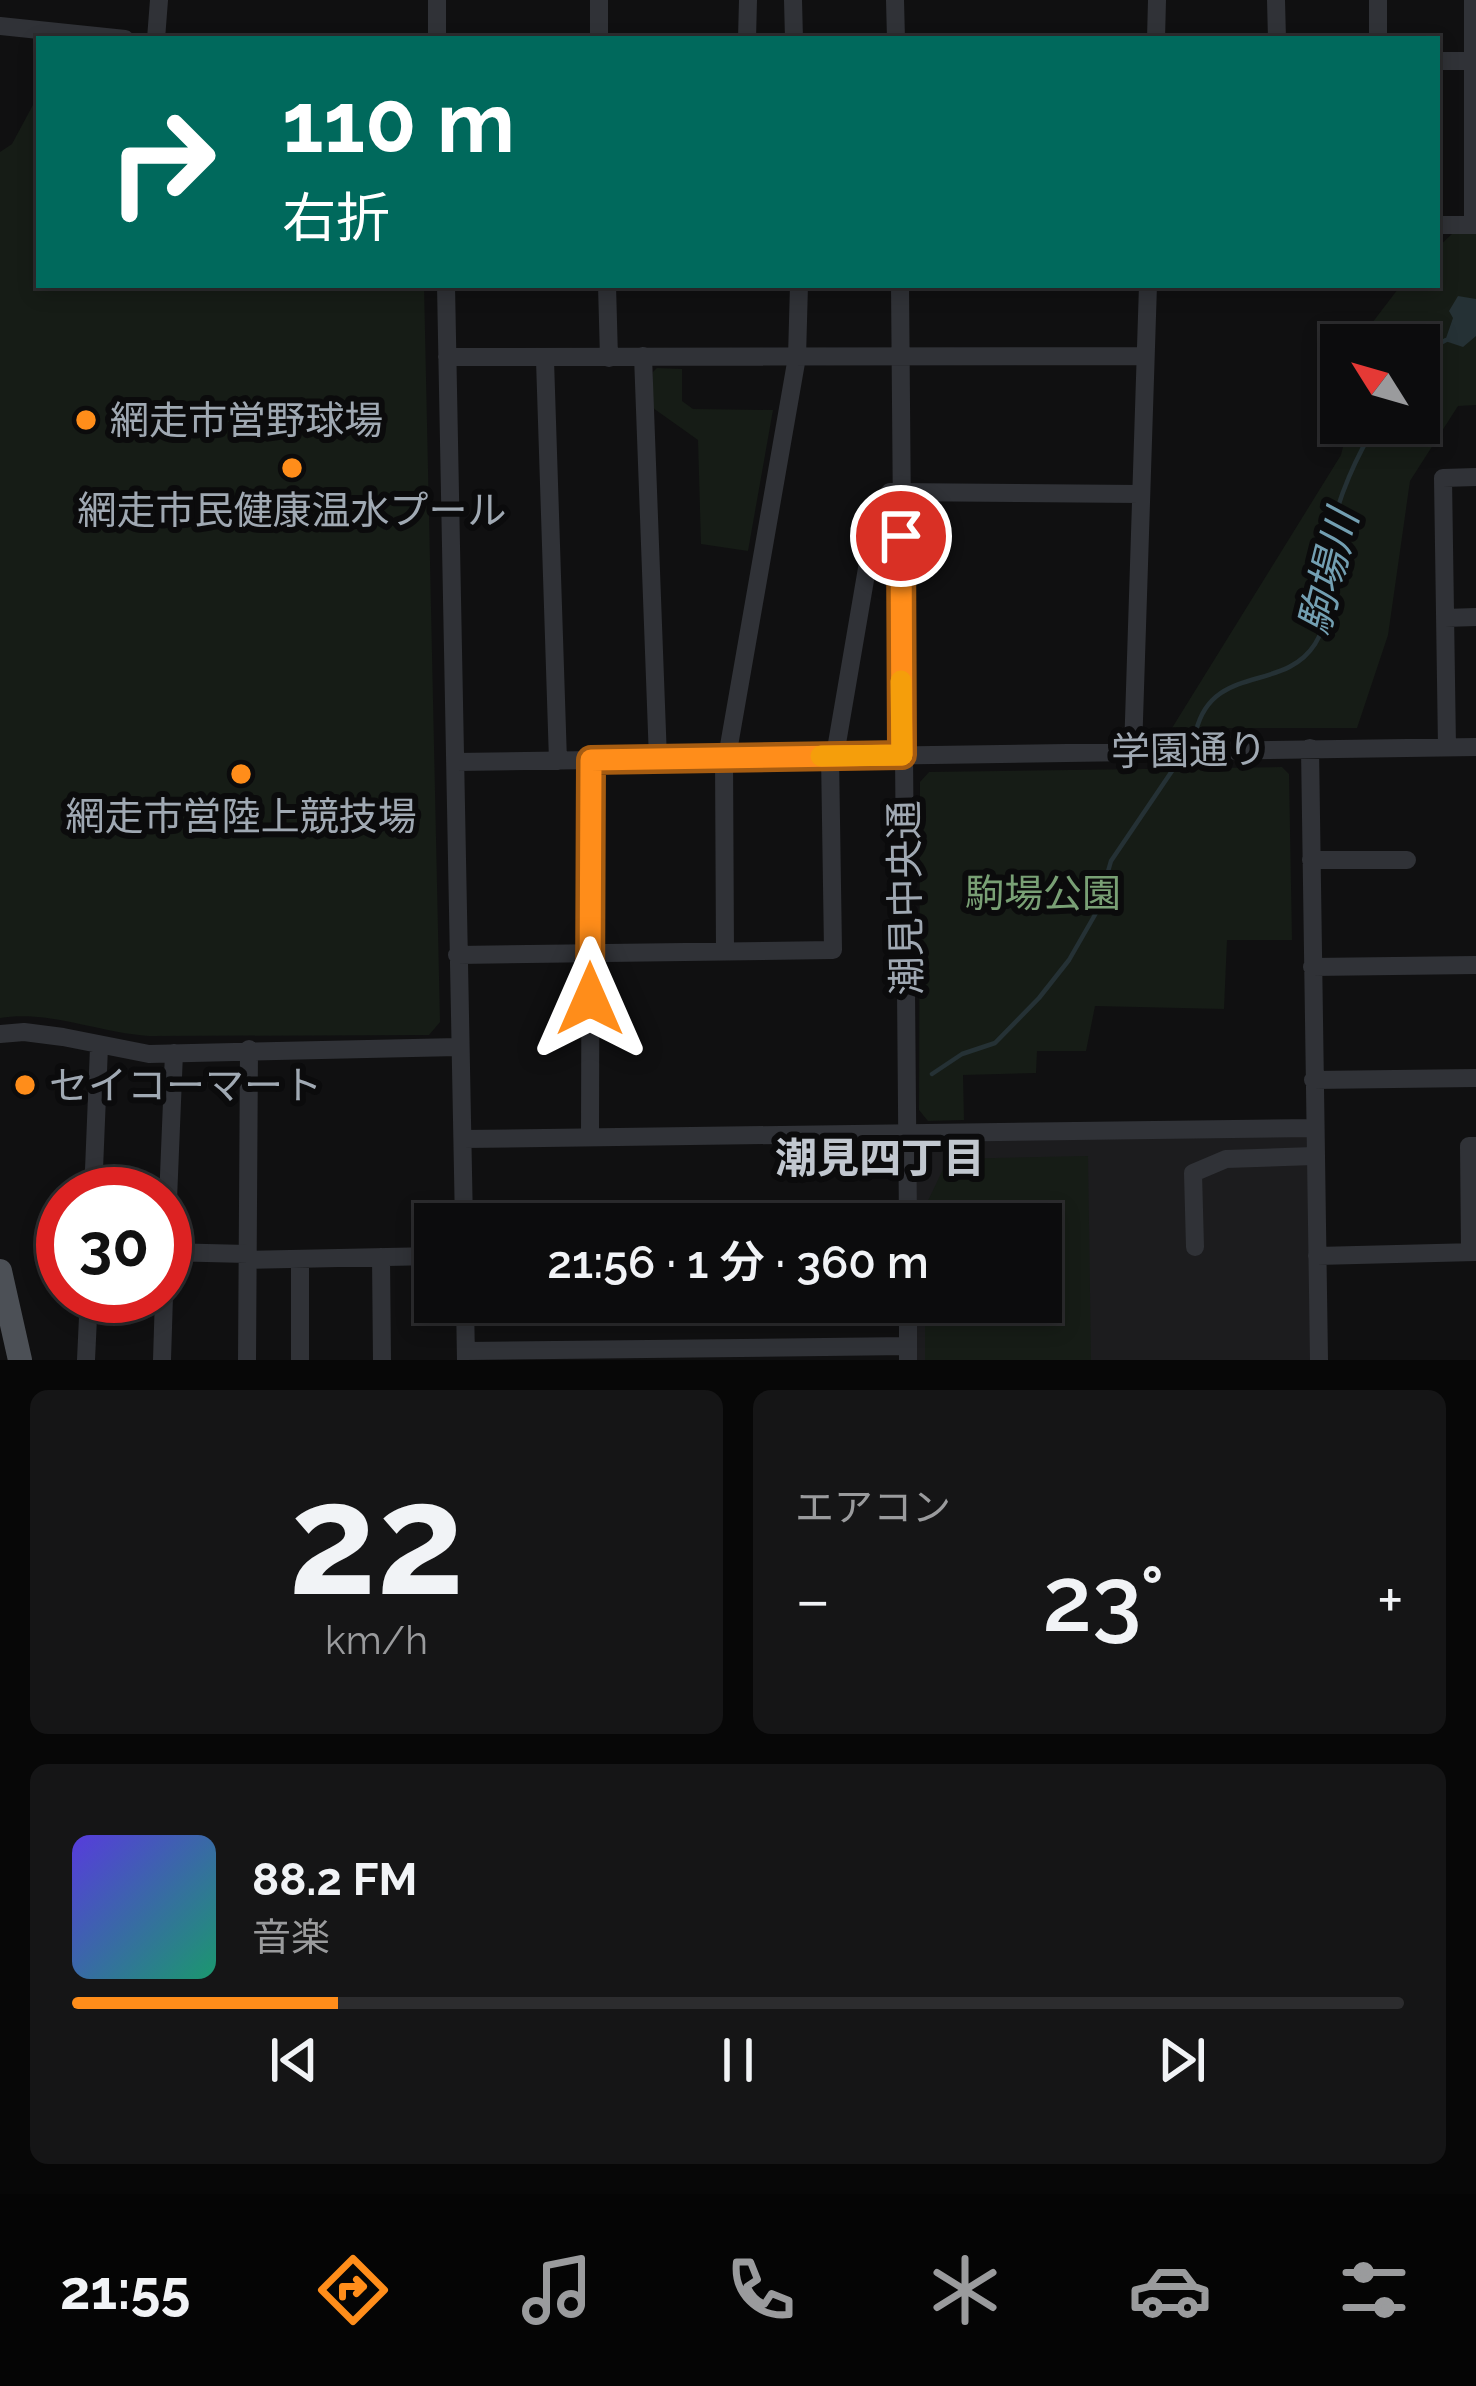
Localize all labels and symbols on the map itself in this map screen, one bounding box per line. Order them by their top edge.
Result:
north arrow [1320,324,1440,444]
place label: 網走市営野球場 [110,397,383,443]
marker: 網走市営野球場 [73,407,99,433]
marker: 網走市民健康温水プール [279,455,305,481]
pin [850,485,952,587]
place label: 網走市民健康温水プール [77,487,507,533]
water label: 駒場川 [1289,501,1368,639]
street label: 学園通り [1111,726,1267,774]
marker: 網走市営陸上競技場 [228,761,254,787]
place label: 網走市営陸上競技場 [65,793,417,839]
street label: 潮見中央通 [880,800,930,996]
park label: 駒場公園 [965,870,1121,916]
position arrow [527,936,653,1062]
place label: セイコーマート [49,1062,322,1108]
marker: セイコーマート [12,1072,38,1098]
district label: 潮見四丁目 [775,1134,985,1183]
speed limit sign: 30 [36,1167,192,1323]

